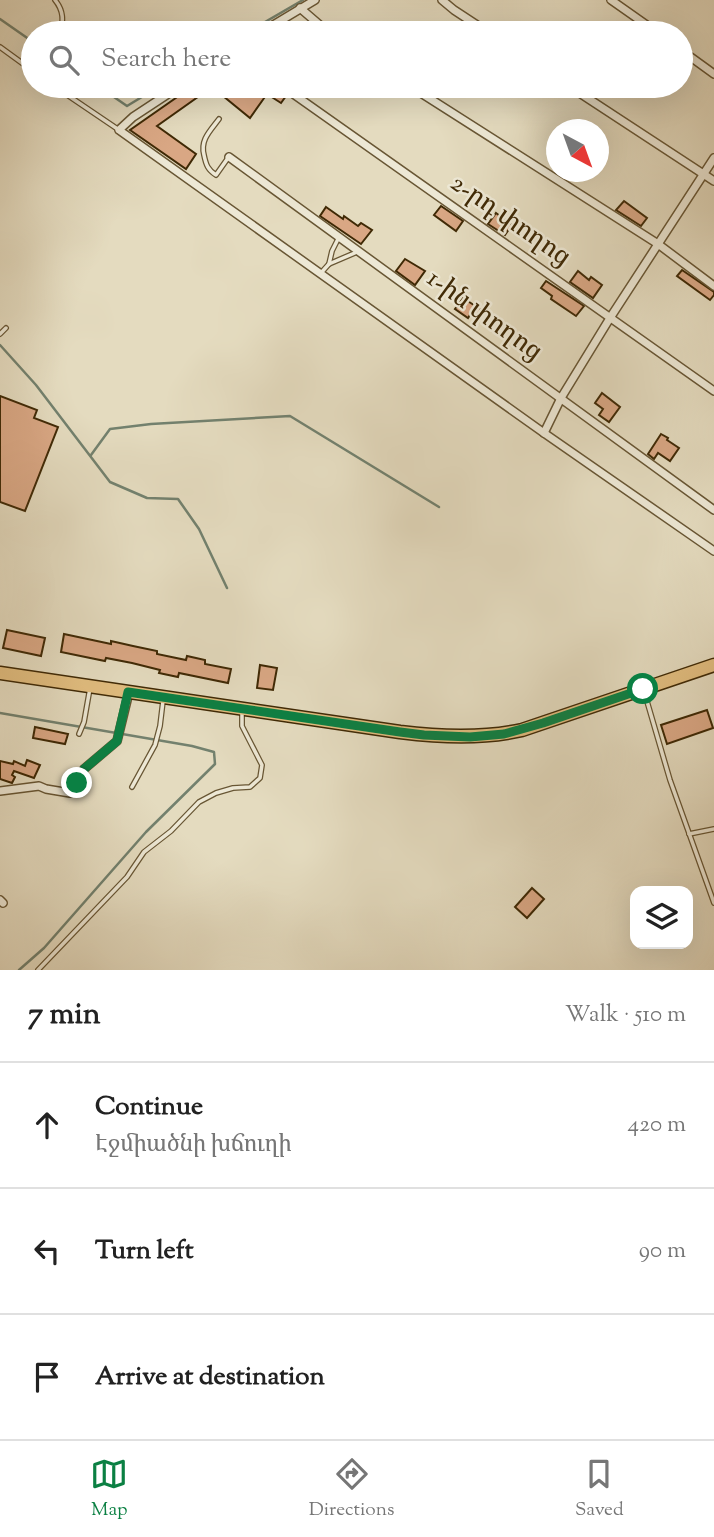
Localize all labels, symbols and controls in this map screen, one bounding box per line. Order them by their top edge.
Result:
search box [21,21,693,98]
icon: search [45,41,83,79]
text: Search here [101,41,231,78]
north arrow [546,119,609,182]
street label: 2-րդ փողոց [442,166,578,276]
street label: 1-ին փողոց [419,261,549,371]
route start [627,673,658,704]
route end [61,767,92,798]
map controls [630,886,693,949]
button: layers [630,886,693,949]
text: 7 min [28,994,100,1037]
text: Walk · 510 m [565,999,686,1032]
text: Continue [95,1089,203,1126]
icon: ahead [28,1106,66,1144]
text: 420 m [628,1109,686,1142]
text: Էջմիածնի խճուղի [95,1129,292,1162]
icon: left [28,1232,66,1270]
text: Turn left [95,1233,194,1270]
text: 90 m [639,1235,686,1268]
icon: arrive [28,1358,66,1396]
text: Arrive at destination [95,1359,325,1396]
tab: Map [90,1455,128,1524]
tab: Directions [309,1455,394,1524]
tab: Saved [575,1455,624,1524]

